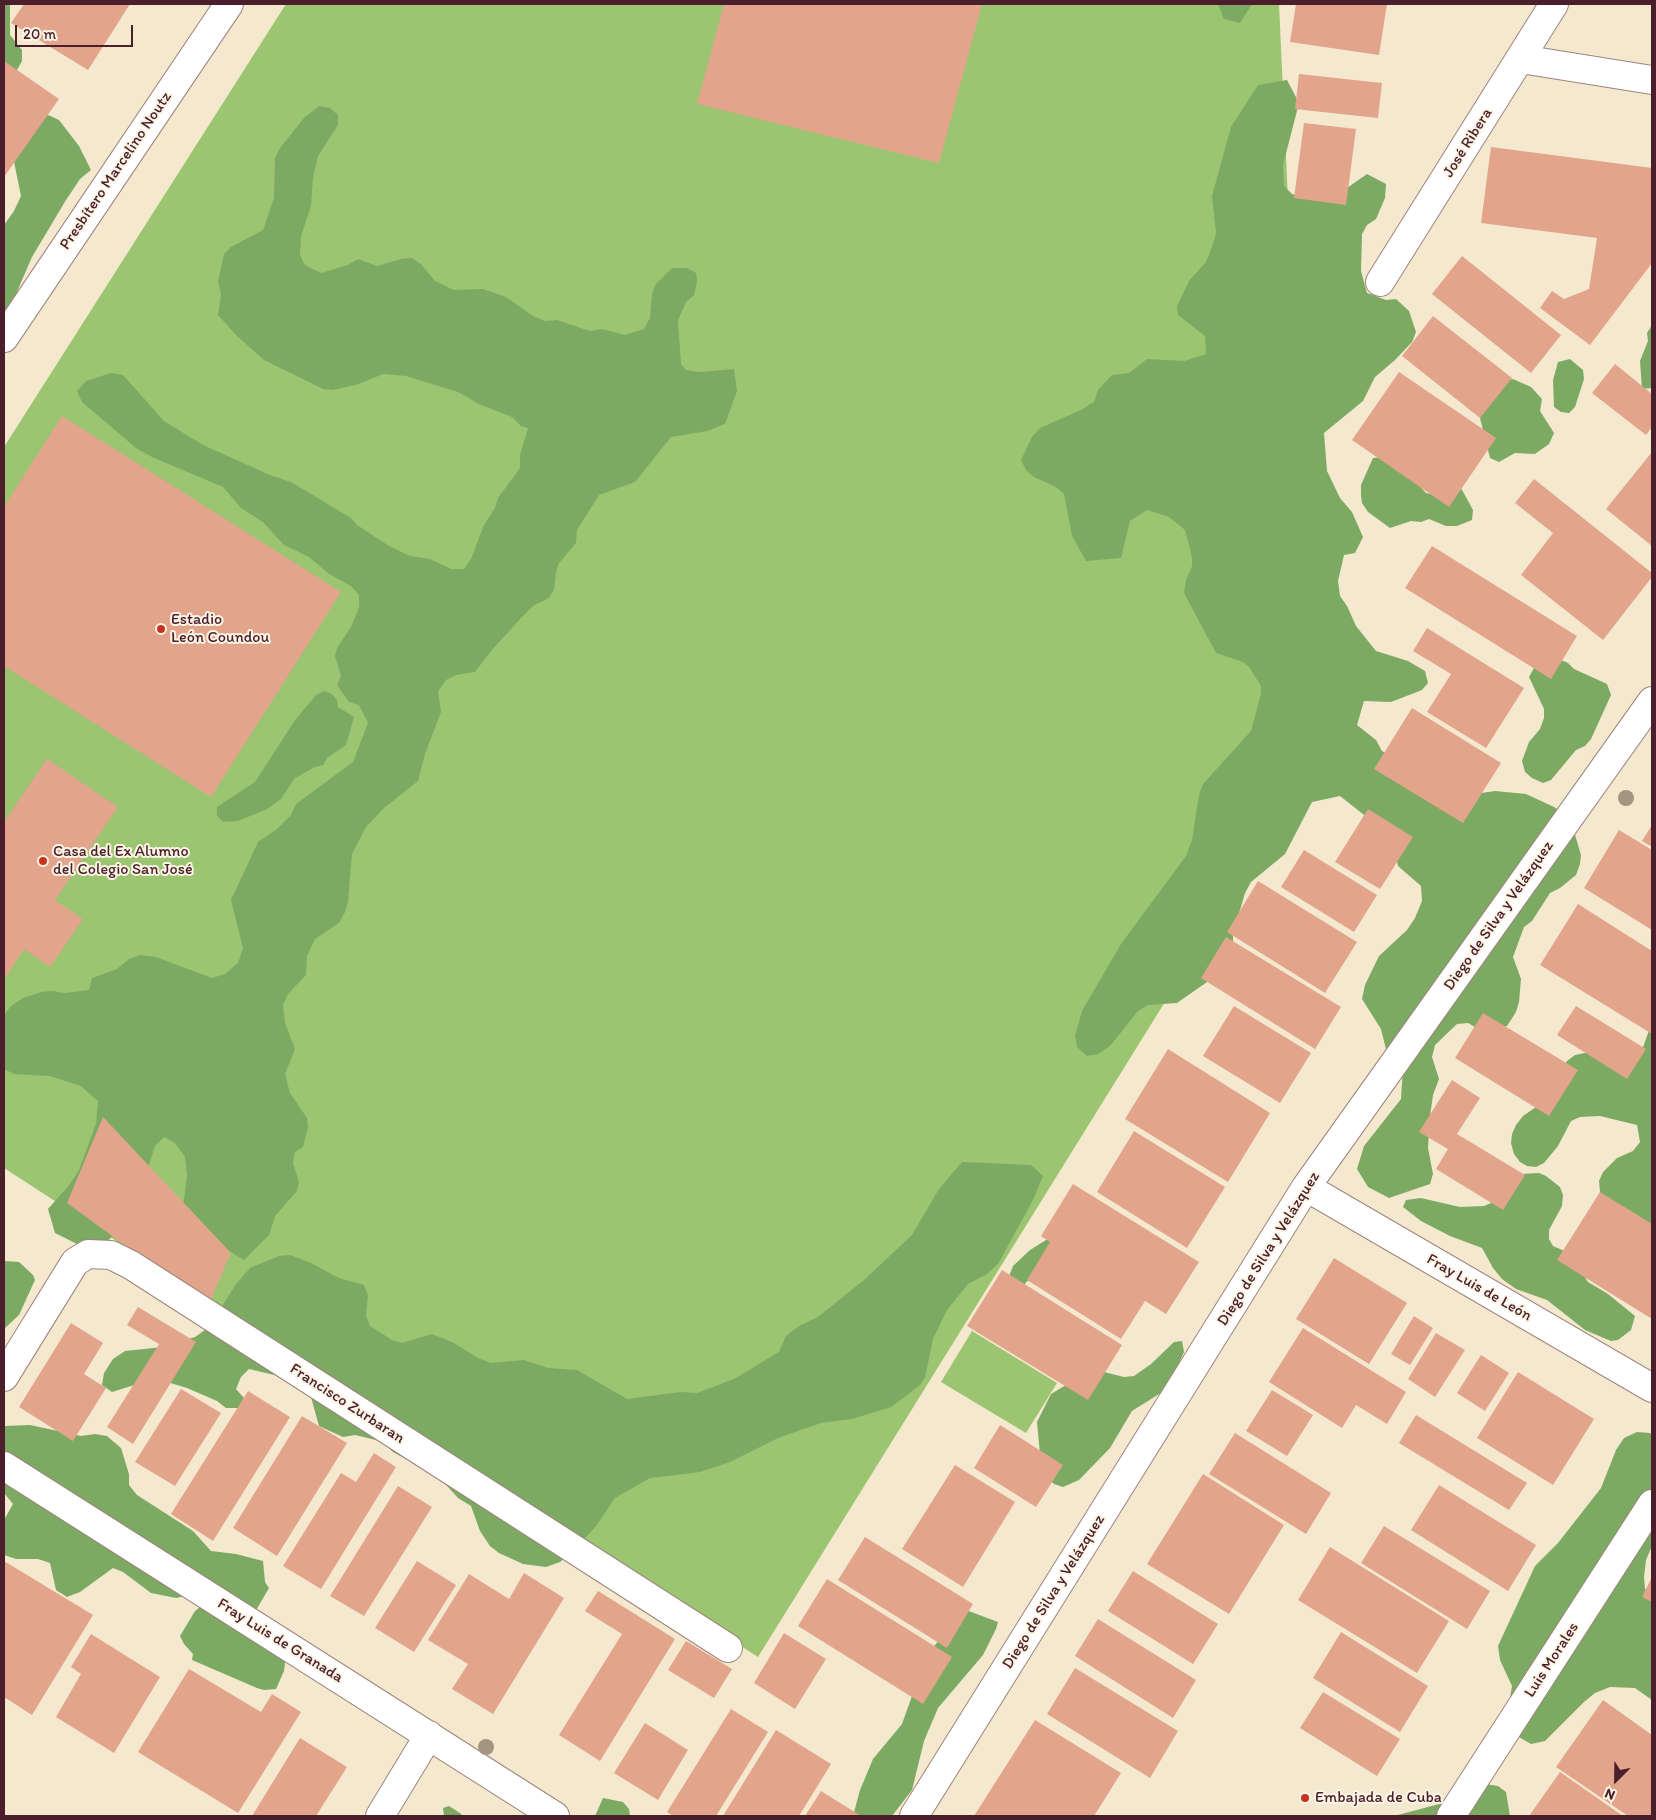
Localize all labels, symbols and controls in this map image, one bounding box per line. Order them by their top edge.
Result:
scale bar [18,15,135,47]
text: 20 m [23,25,56,43]
street label: Presbítero Marcelino Noutz [56,88,176,254]
street label: José Ribera [1439,105,1497,181]
place label: Estadio León Coundou [171,610,269,648]
marker: Estadio León Coundou [155,623,167,635]
street label: Diego de Silva y Velázquez [1440,837,1558,995]
place label: Casa del Ex Alumno del Colegio San José [53,842,193,880]
marker: Casa del Ex Alumno del Colegio San José [37,855,49,867]
street label: Diego de Silva y Velázquez [1214,1168,1324,1330]
street label: Fray Luis de León [1423,1250,1535,1326]
street label: Francisco Zurbaran [286,1360,408,1448]
street label: Diego de Silva y Velázquez [999,1511,1109,1673]
street label: Fray Luis de Granada [214,1595,346,1687]
street label: Luis Morales [1521,1619,1583,1701]
north arrow [1591,1755,1641,1805]
text: N [1602,1785,1618,1804]
place label: Embajada de Cuba [1315,1788,1442,1808]
marker: Embajada de Cuba [1299,1792,1311,1804]

